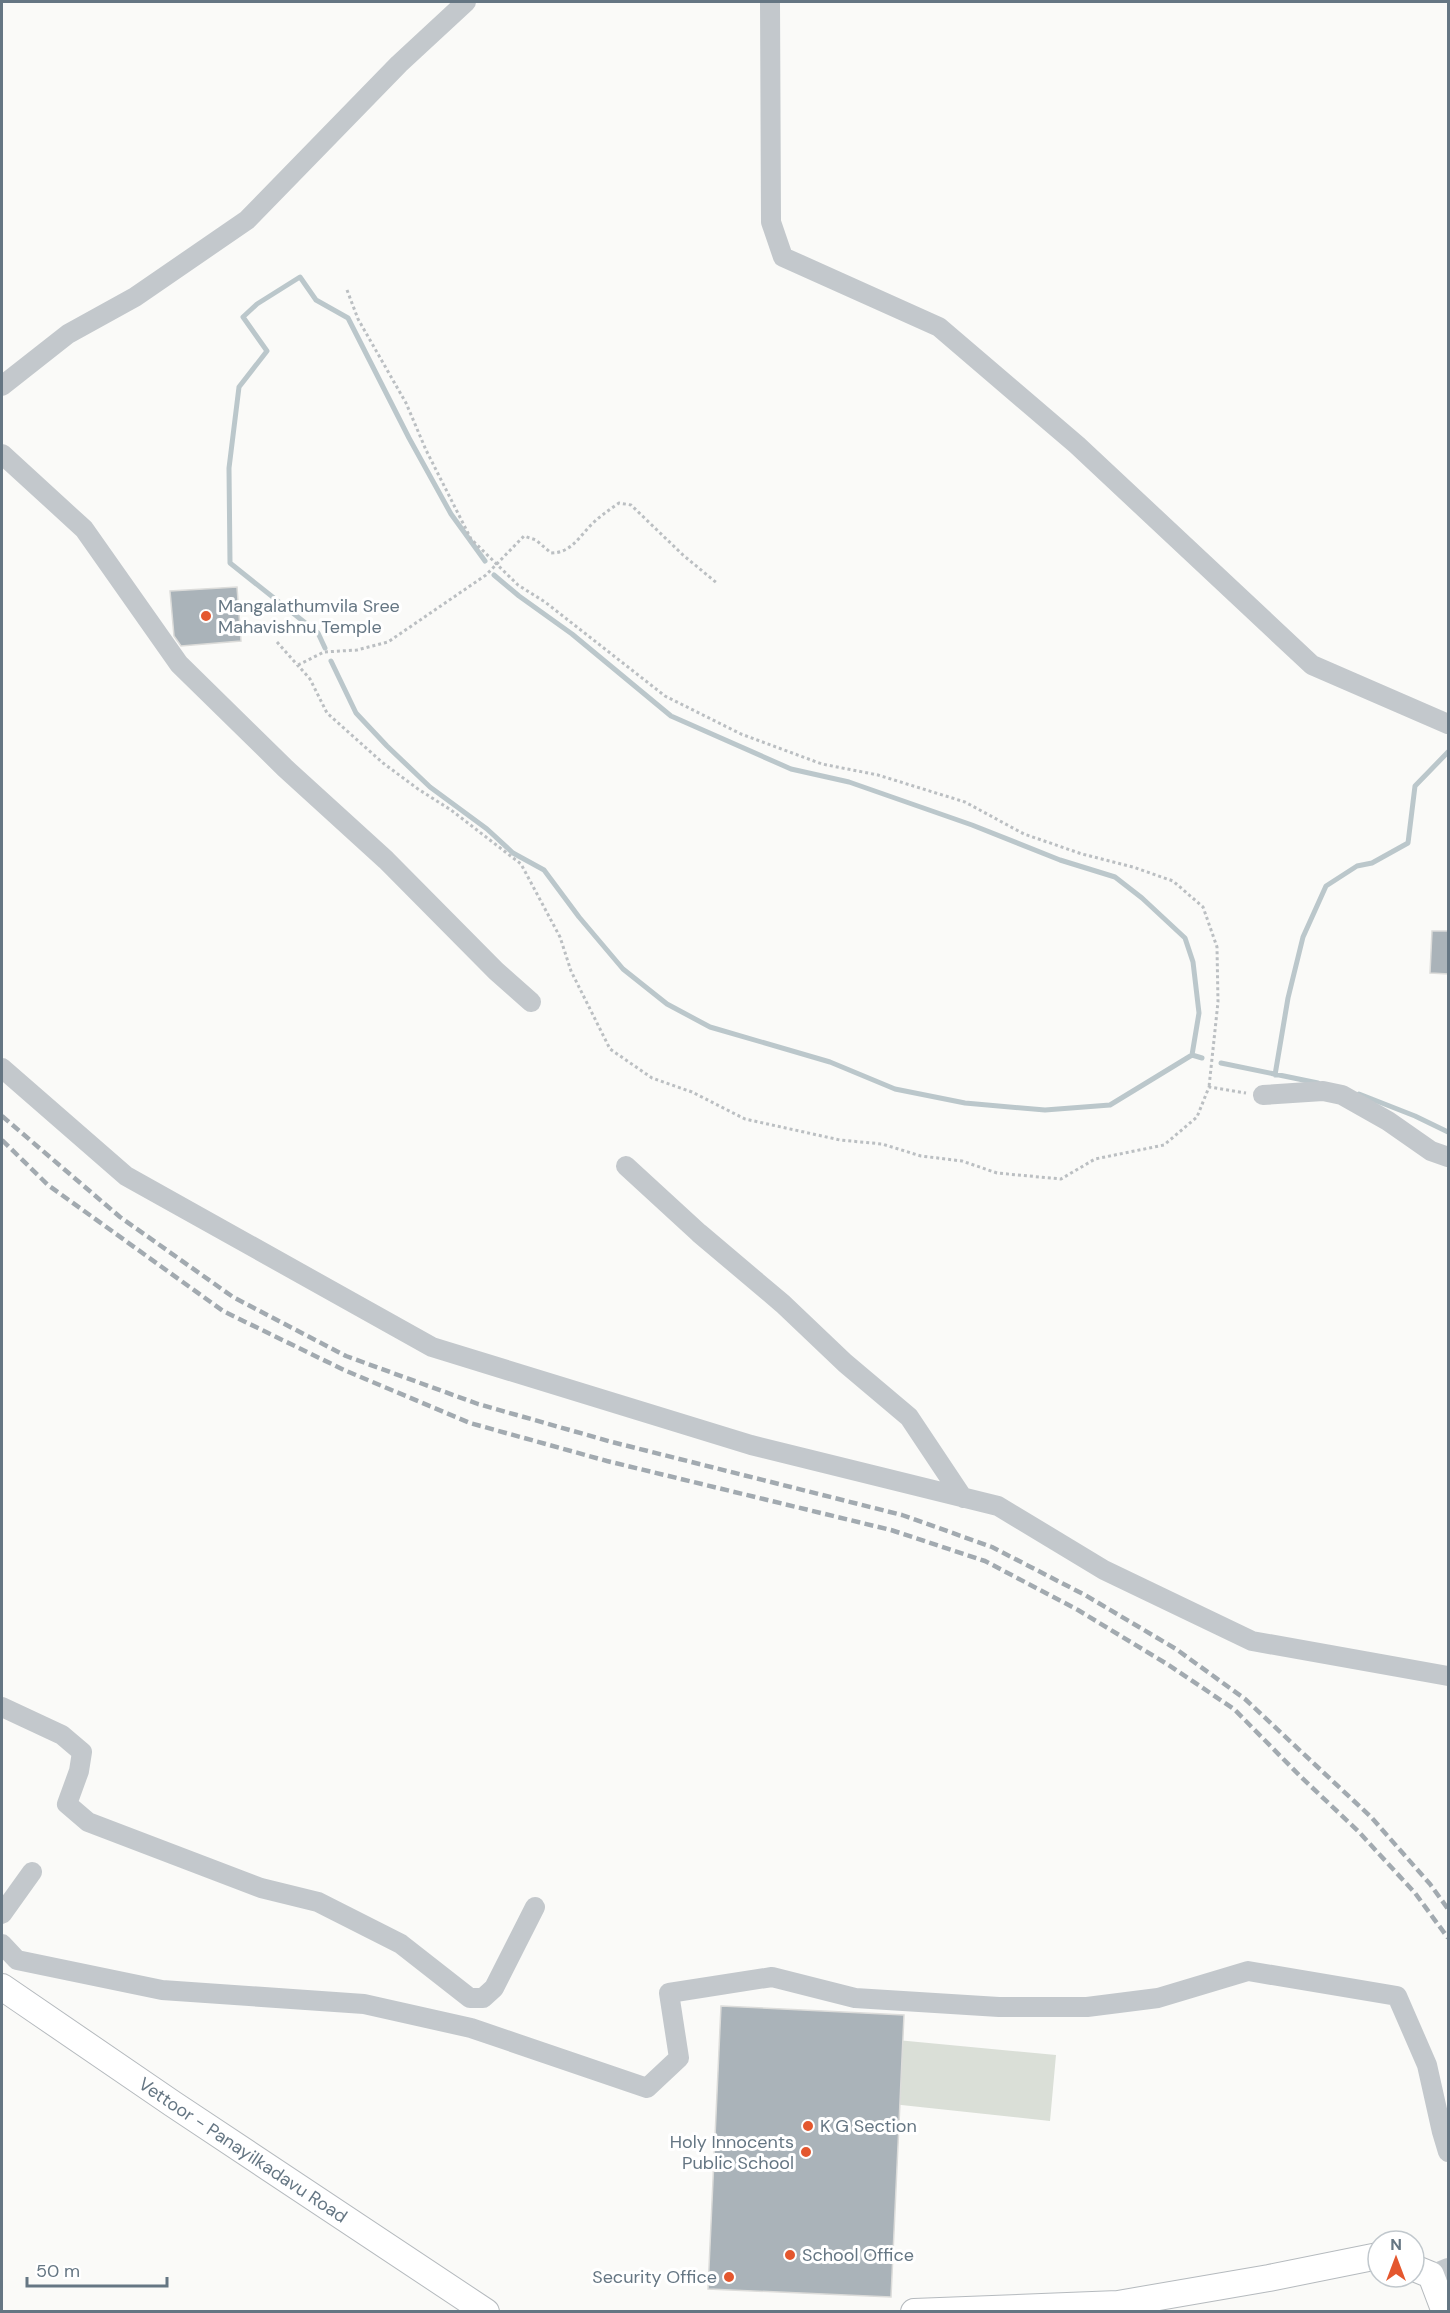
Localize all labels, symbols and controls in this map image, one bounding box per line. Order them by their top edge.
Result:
place label: Mangalathumvila Sree Mahavishnu Temple [218,594,400,639]
marker: Mangalathumvila Sree Mahavishnu Temple [199,609,213,623]
street label: Vettoor - Panayilkadavu Road [134,2072,352,2229]
place label: K G Section [820,2114,917,2138]
marker: K G Section [801,2119,815,2133]
place label: Holy Innocents Public School [670,2130,794,2175]
marker: Holy Innocents Public School [799,2145,813,2159]
north arrow [1366,2229,1426,2289]
text: N [1390,2234,1402,2255]
place label: School Office [802,2243,914,2267]
marker: School Office [783,2248,797,2262]
scale bar [27,2250,166,2288]
text: 50 m [36,2259,80,2283]
place label: Security Office [592,2265,717,2289]
marker: Security Office [722,2270,736,2284]

